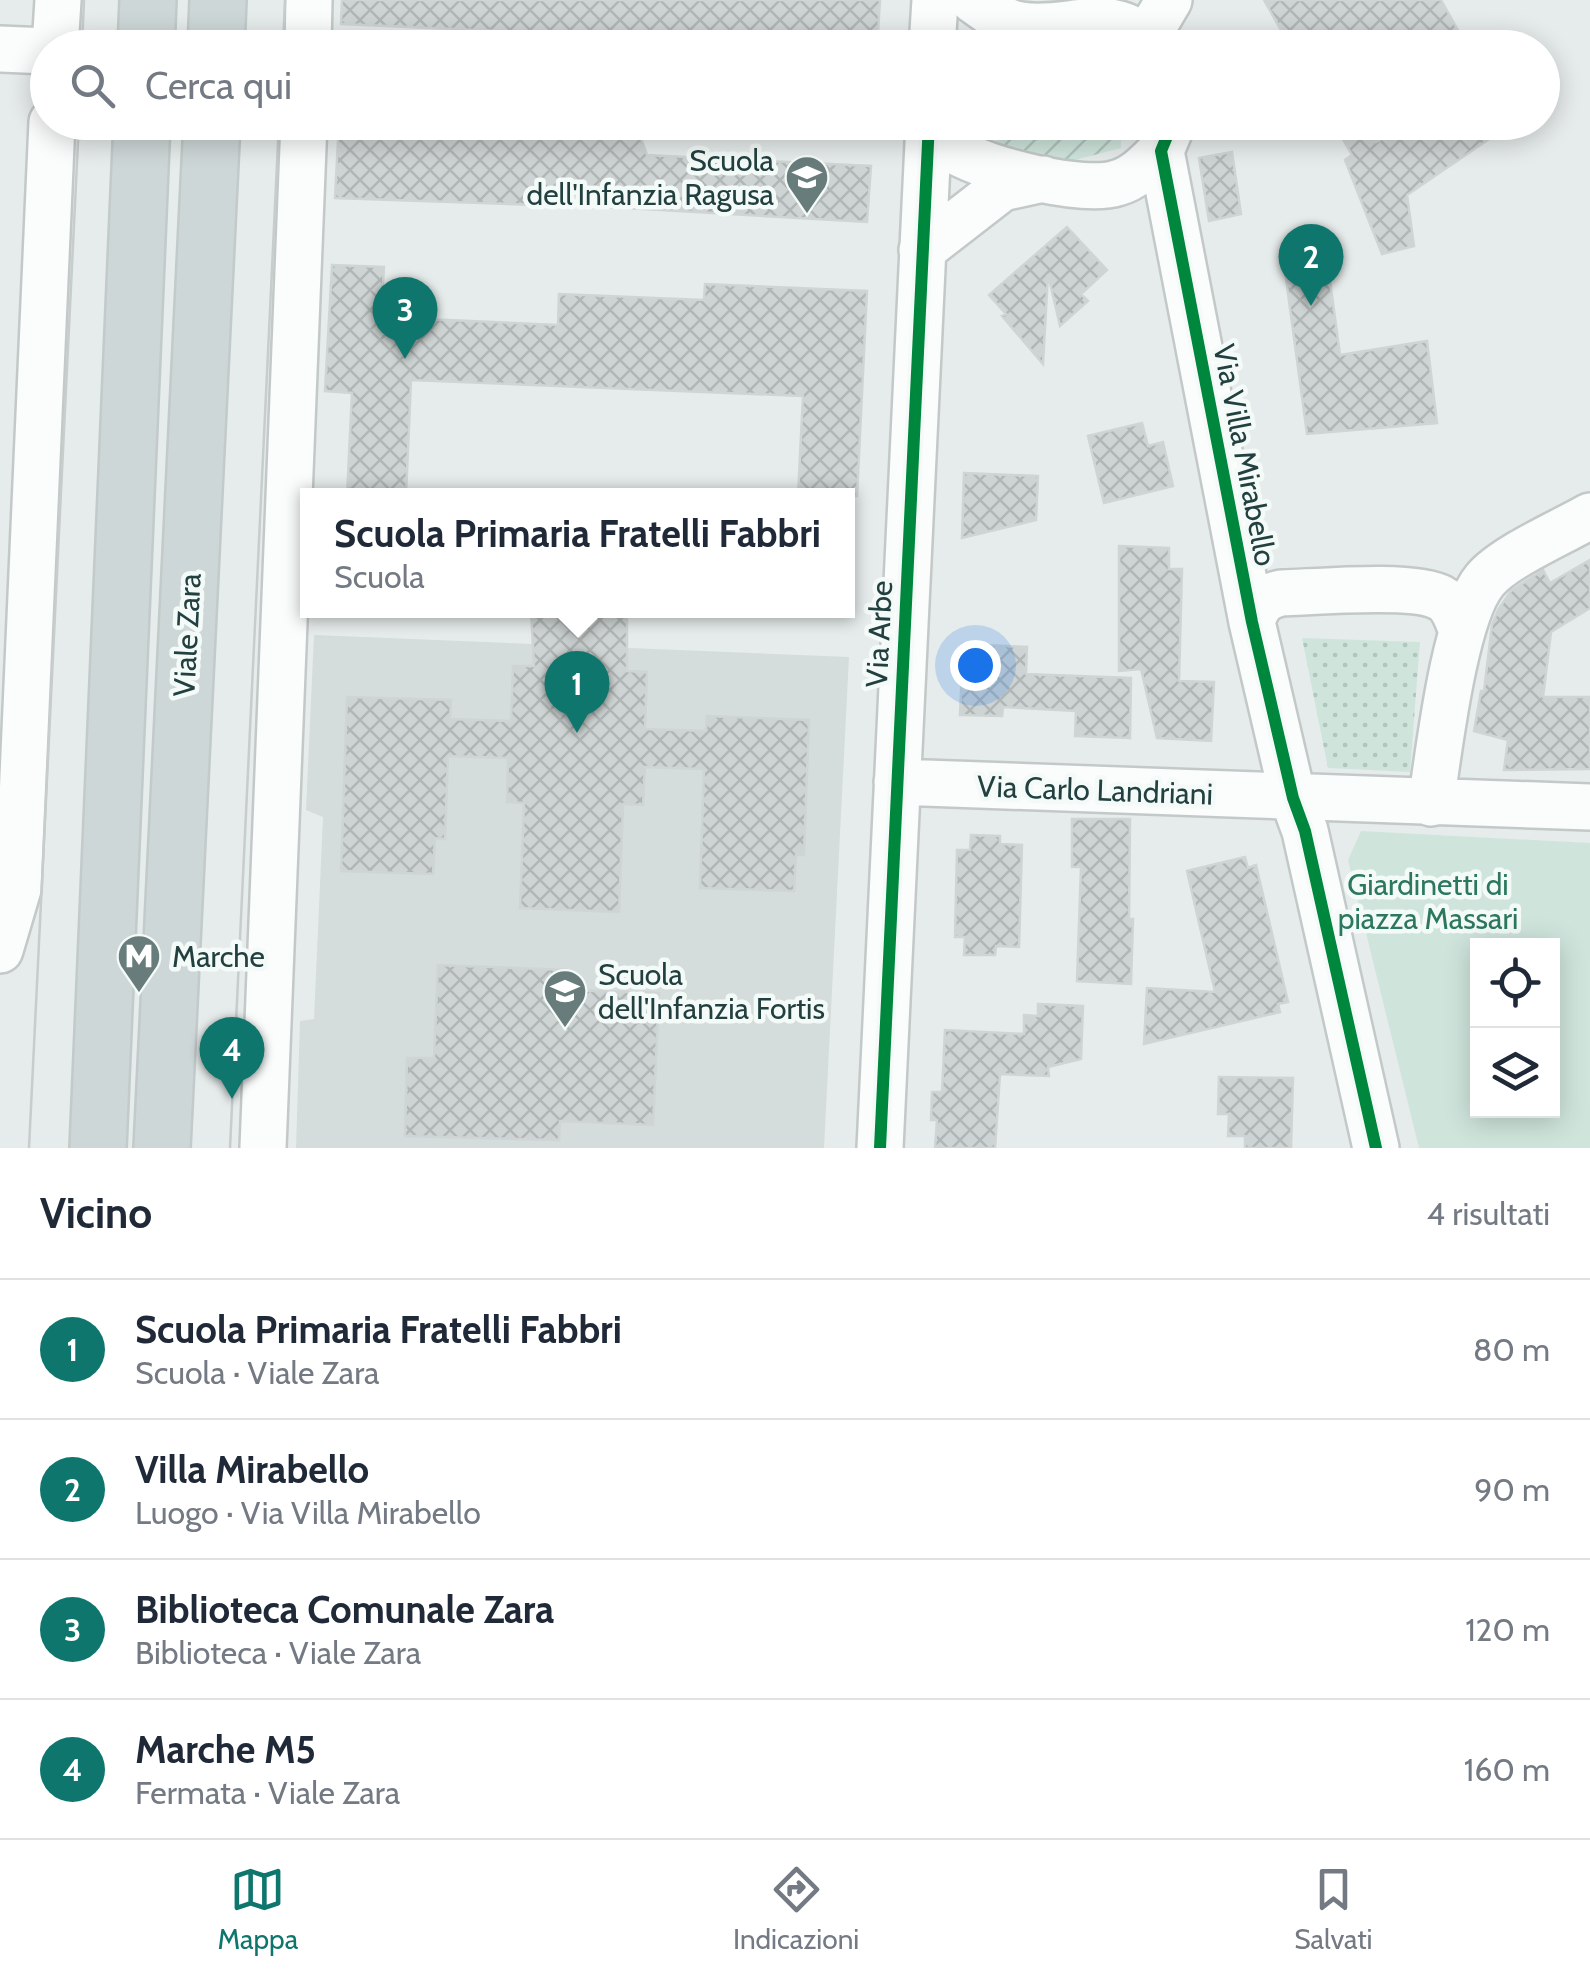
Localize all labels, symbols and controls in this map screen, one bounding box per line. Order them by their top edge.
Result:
search box [30,30,1560,140]
icon: search [65,58,120,113]
text: Cerca qui [145,62,292,109]
place label: Scuola dell'Infanzia Ragusa [527,142,775,213]
school or university icon: Scuola dell'Infanzia Ragusa [784,154,830,215]
pin: 2 [1278,224,1344,306]
pin: 3 [372,276,438,359]
street label: Via Villa Mirabello [1205,341,1285,569]
popup [300,488,855,618]
text: Scuola Primaria Fratelli Fabbri [334,510,821,557]
text: Scuola [334,557,425,596]
street label: Viale Zara [165,572,209,698]
street label: Via Arbe [858,580,900,688]
your location [950,640,1001,691]
pin: 1 [544,650,610,733]
street label: Via Carlo Landriani [976,767,1214,813]
park label: Giardinetti di piazza Massari [1338,866,1518,937]
metro station icon: Marche [116,933,162,994]
place label: Marche [172,938,265,975]
map controls [1470,938,1560,1118]
button: locate [1470,938,1560,1028]
place label: Scuola dell'Infanzia Fortis [598,956,825,1027]
school or university icon: Scuola dell'Infanzia Fortis [542,968,588,1029]
pin: 4 [200,1016,264,1099]
button: layers [1470,1028,1560,1118]
text: Vicino [40,1187,152,1239]
text: 4 risultati [1427,1194,1550,1233]
text: Scuola Primaria Fratelli Fabbri [135,1306,622,1353]
text: 1 [67,1330,78,1369]
text: 80 m [1473,1330,1550,1369]
text: Scuola · Viale Zara [135,1353,379,1392]
text: Villa Mirabello [135,1446,369,1493]
text: 2 [64,1470,81,1509]
text: 90 m [1474,1470,1550,1509]
text: Luogo · Via Villa Mirabello [135,1493,481,1532]
text: Biblioteca Comunale Zara [135,1586,554,1633]
text: 3 [64,1610,81,1649]
text: 120 m [1465,1610,1550,1649]
text: Biblioteca · Viale Zara [135,1633,421,1672]
text: Marche M5 [135,1726,316,1773]
text: 4 [63,1750,82,1789]
text: 160 m [1464,1750,1550,1789]
text: Fermata · Viale Zara [135,1773,400,1812]
tab: Mappa [217,1862,298,1956]
tab: Indicazioni [733,1862,859,1956]
tab: Salvati [1294,1862,1373,1956]

